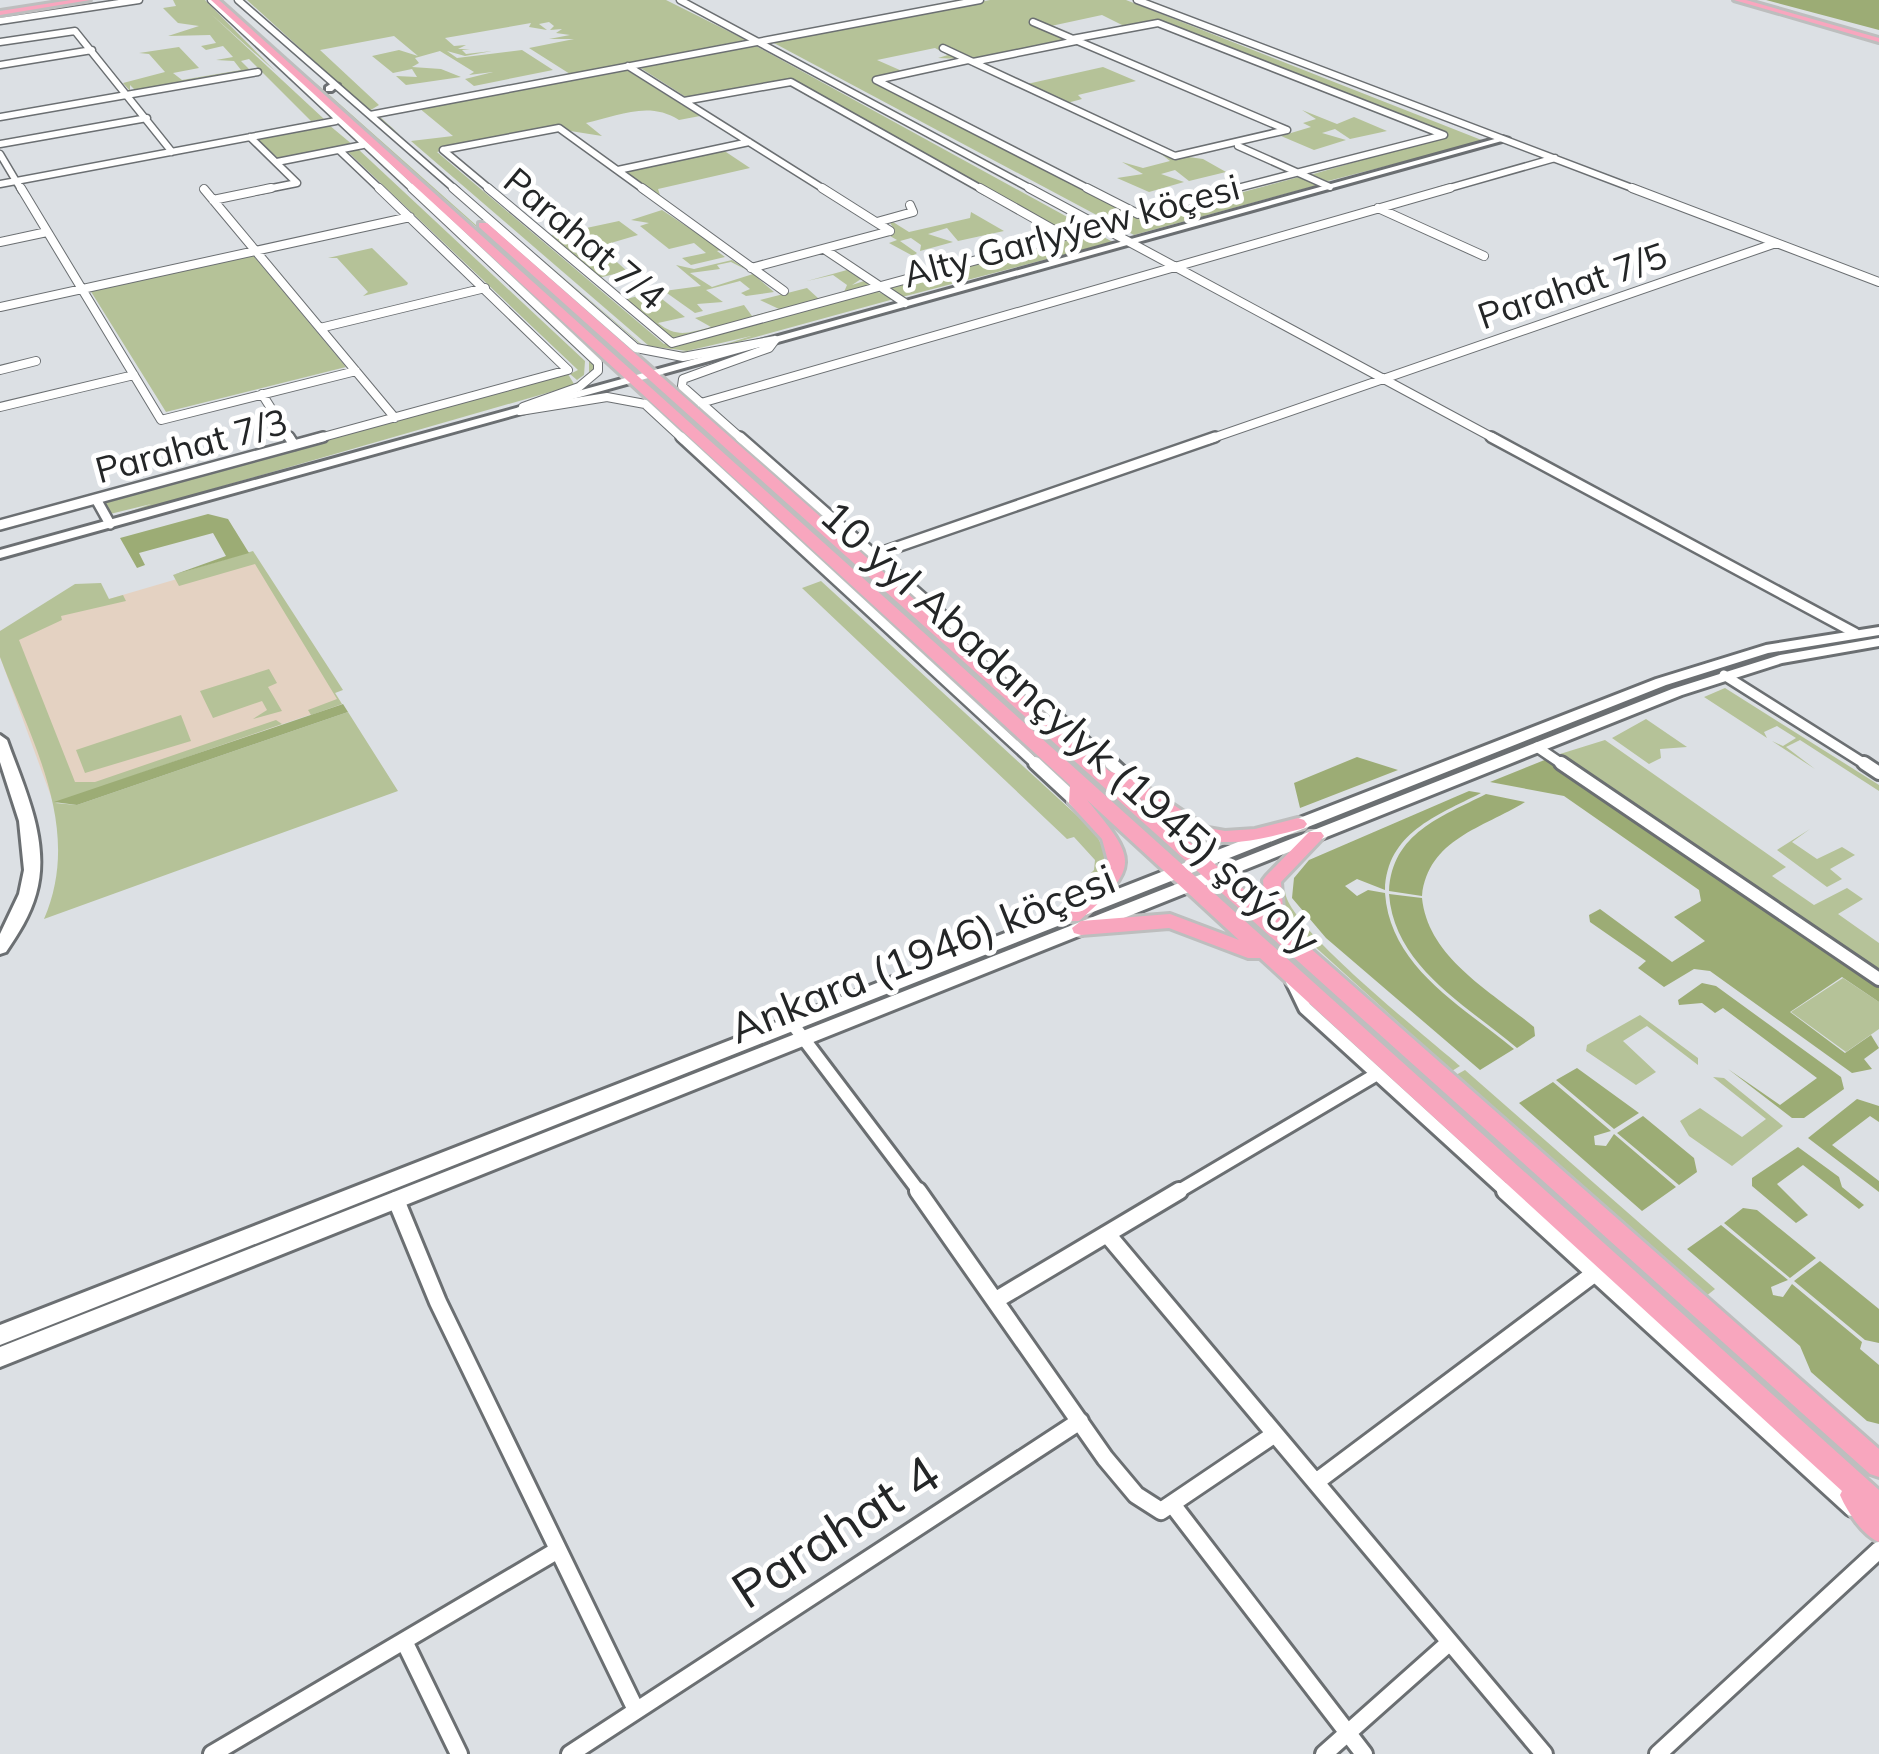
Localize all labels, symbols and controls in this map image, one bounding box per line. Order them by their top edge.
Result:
street label: Parahat 7/4 [495,157,675,319]
street label: Alty Garlyýew köçesi [898,163,1244,297]
street label: Parahat 7/5 [1472,232,1672,338]
street label: Parahat 7/3 [90,398,292,492]
street label: 10 ýyl Abadançylyk (1945) şaýoly [810,488,1332,966]
street label: Ankara (1946) köçesi [722,851,1122,1055]
street label: Parahat 4 [720,1441,950,1621]

